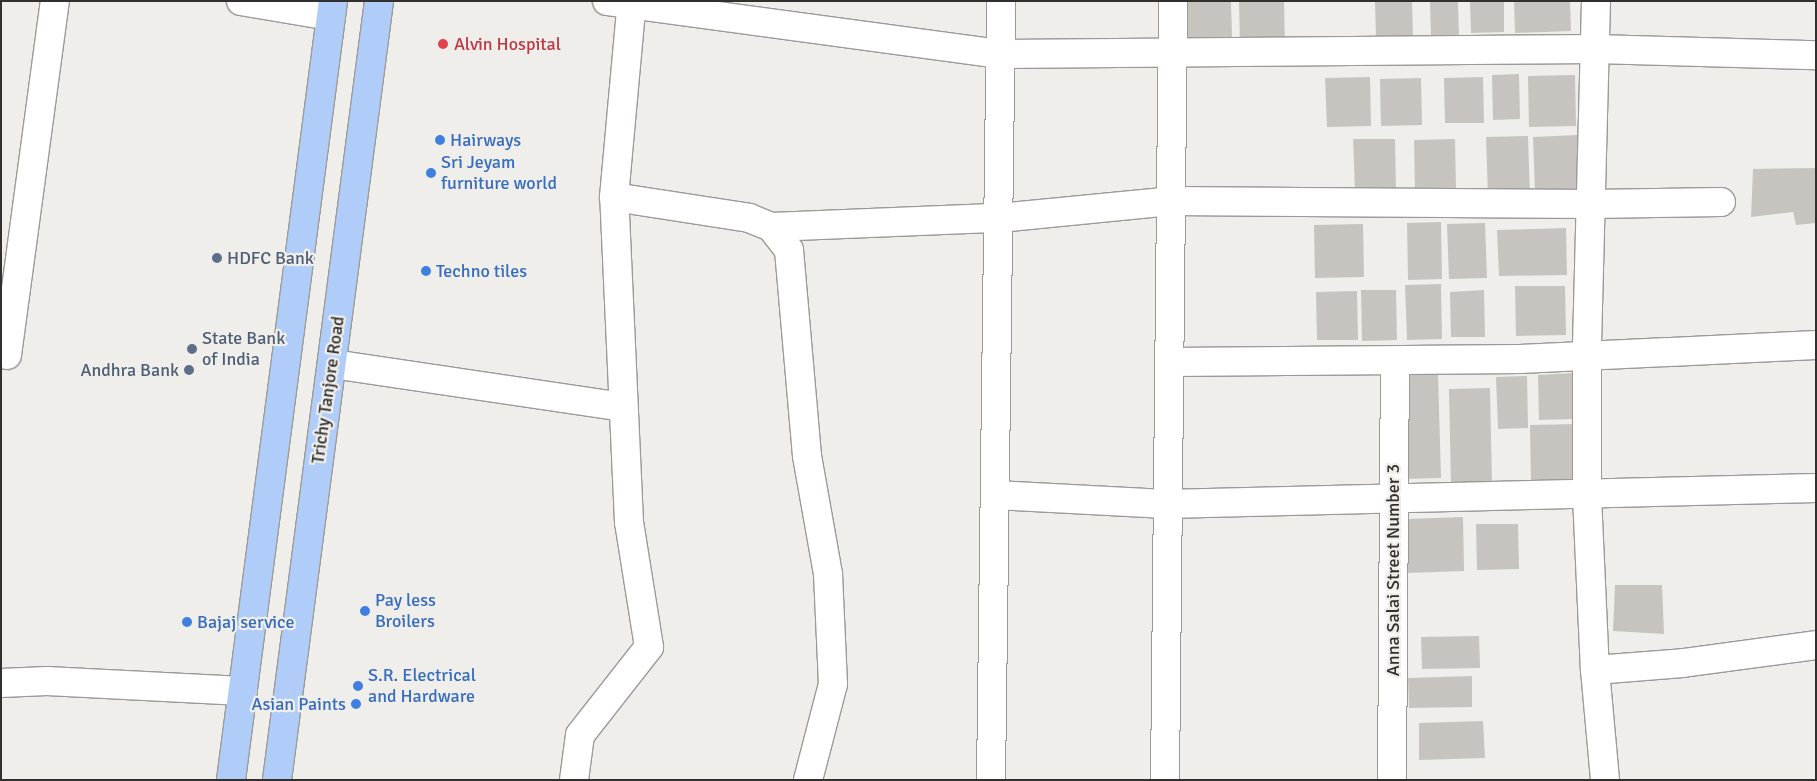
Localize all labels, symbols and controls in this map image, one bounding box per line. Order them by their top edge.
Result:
place label: Alvin Hospital [454,33,561,55]
marker: Alvin Hospital [436,37,450,51]
place label: Hairways [450,129,521,151]
marker: Hairways [434,134,446,146]
place label: Sri Jeyam furniture world [441,152,557,194]
marker: Sri Jeyam furniture world [425,167,437,179]
place label: HDFC Bank [227,247,314,269]
marker: HDFC Bank [211,252,223,264]
place label: Techno tiles [436,260,527,282]
marker: Techno tiles [420,265,432,277]
street label: Trichy Tanjore Road [307,315,349,465]
place label: State Bank of India [202,328,285,370]
marker: State Bank of India [186,343,198,355]
place label: Andhra Bank [80,359,179,381]
marker: Andhra Bank [183,364,195,376]
street label: Anna Salai Street Number 3 [1382,464,1404,676]
place label: Pay less Broilers [375,590,436,632]
marker: Pay less Broilers [359,605,371,617]
place label: Bajaj service [197,611,294,633]
marker: Bajaj service [181,616,193,628]
place label: S.R. Electrical and Hardware [368,665,476,708]
marker: S.R. Electrical and Hardware [352,680,364,692]
place label: Asian Paints [251,693,346,715]
marker: Asian Paints [350,698,362,710]

